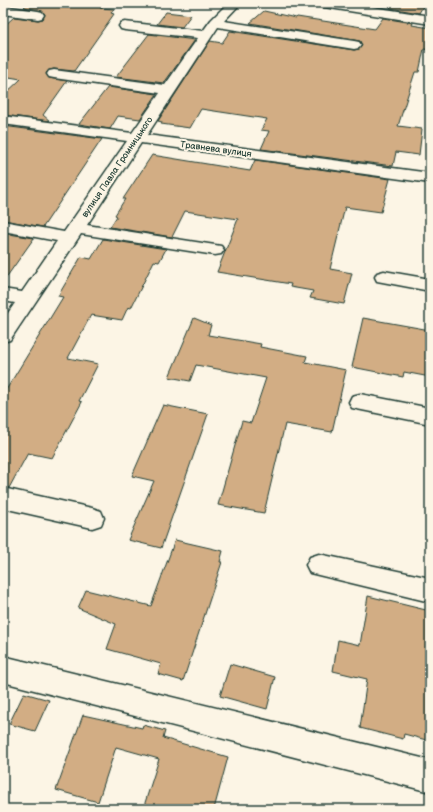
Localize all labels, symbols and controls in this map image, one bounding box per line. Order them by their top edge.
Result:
street label: вулиця Павла Громницького [80,115,155,220]
street label: Травнева вулиця [179,139,252,160]

